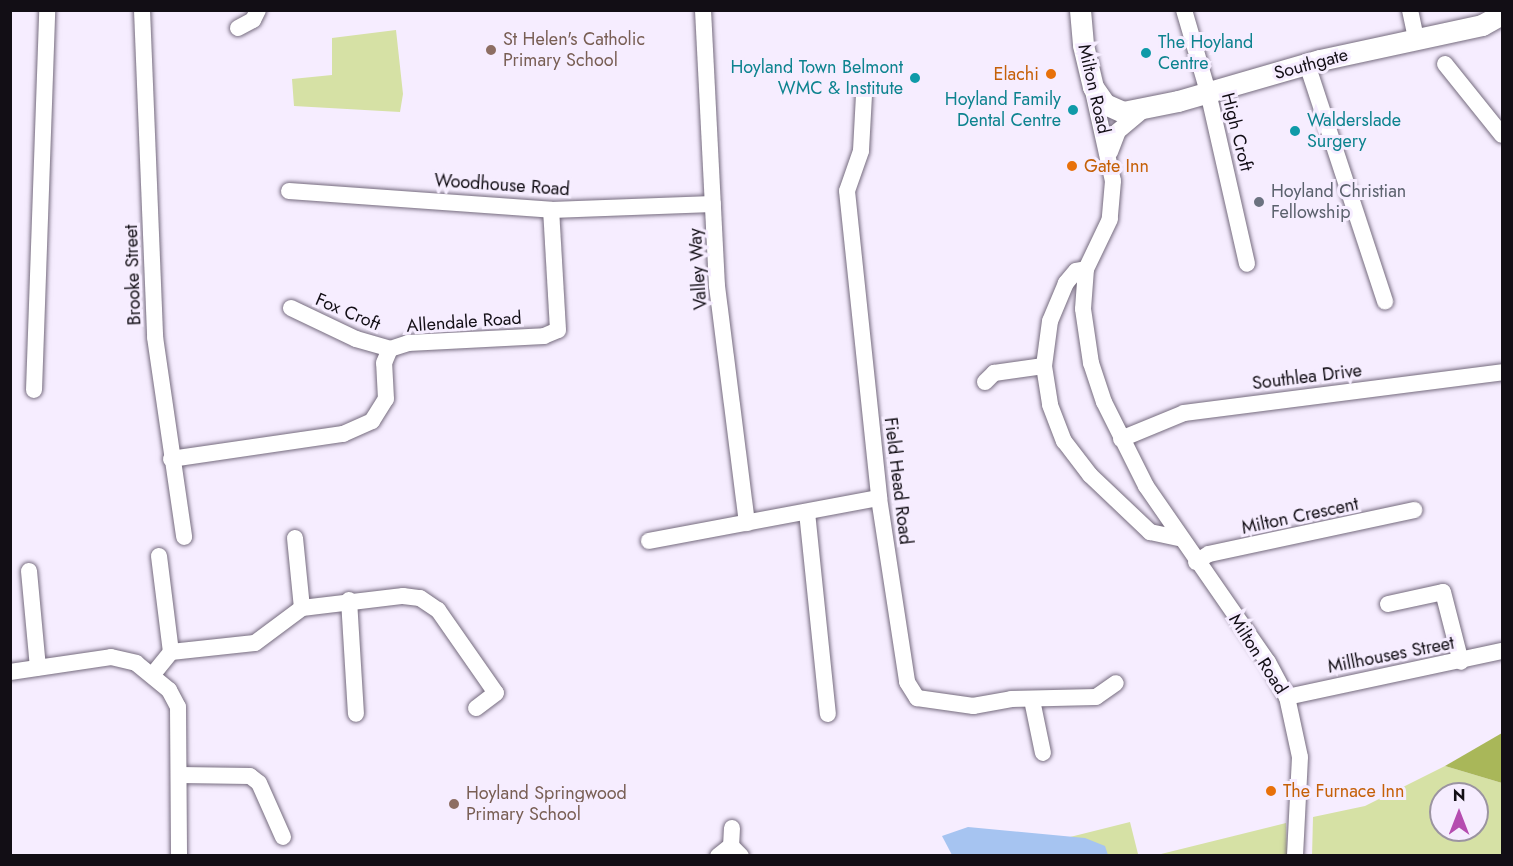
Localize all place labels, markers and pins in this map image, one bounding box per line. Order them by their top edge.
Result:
place label: St Helen's Catholic Primary School [503,29,645,72]
place label: The Hoyland Centre [1158,32,1253,74]
marker: St Helen's Catholic Primary School [484,43,498,57]
marker: The Hoyland Centre [1139,46,1153,60]
place label: Hoyland Town Belmont WMC & Institute [730,57,903,100]
place label: Elachi [994,63,1039,85]
marker: Elachi [1044,67,1058,81]
marker: Hoyland Town Belmont WMC & Institute [908,71,922,85]
place label: Hoyland Family Dental Centre [945,89,1061,132]
marker: Hoyland Family Dental Centre [1066,103,1080,117]
place label: Walderslade Surgery [1307,110,1401,152]
marker: Walderslade Surgery [1288,124,1302,138]
place label: Gate Inn [1084,155,1149,177]
marker: Gate Inn [1065,159,1079,173]
place label: Hoyland Christian Fellowship [1271,181,1406,224]
marker: Hoyland Christian Fellowship [1252,195,1266,209]
place label: The Furnace Inn [1283,780,1404,802]
place label: Hoyland Springwood Primary School [466,783,627,826]
marker: The Furnace Inn [1264,784,1278,798]
marker: Hoyland Springwood Primary School [447,797,461,811]

